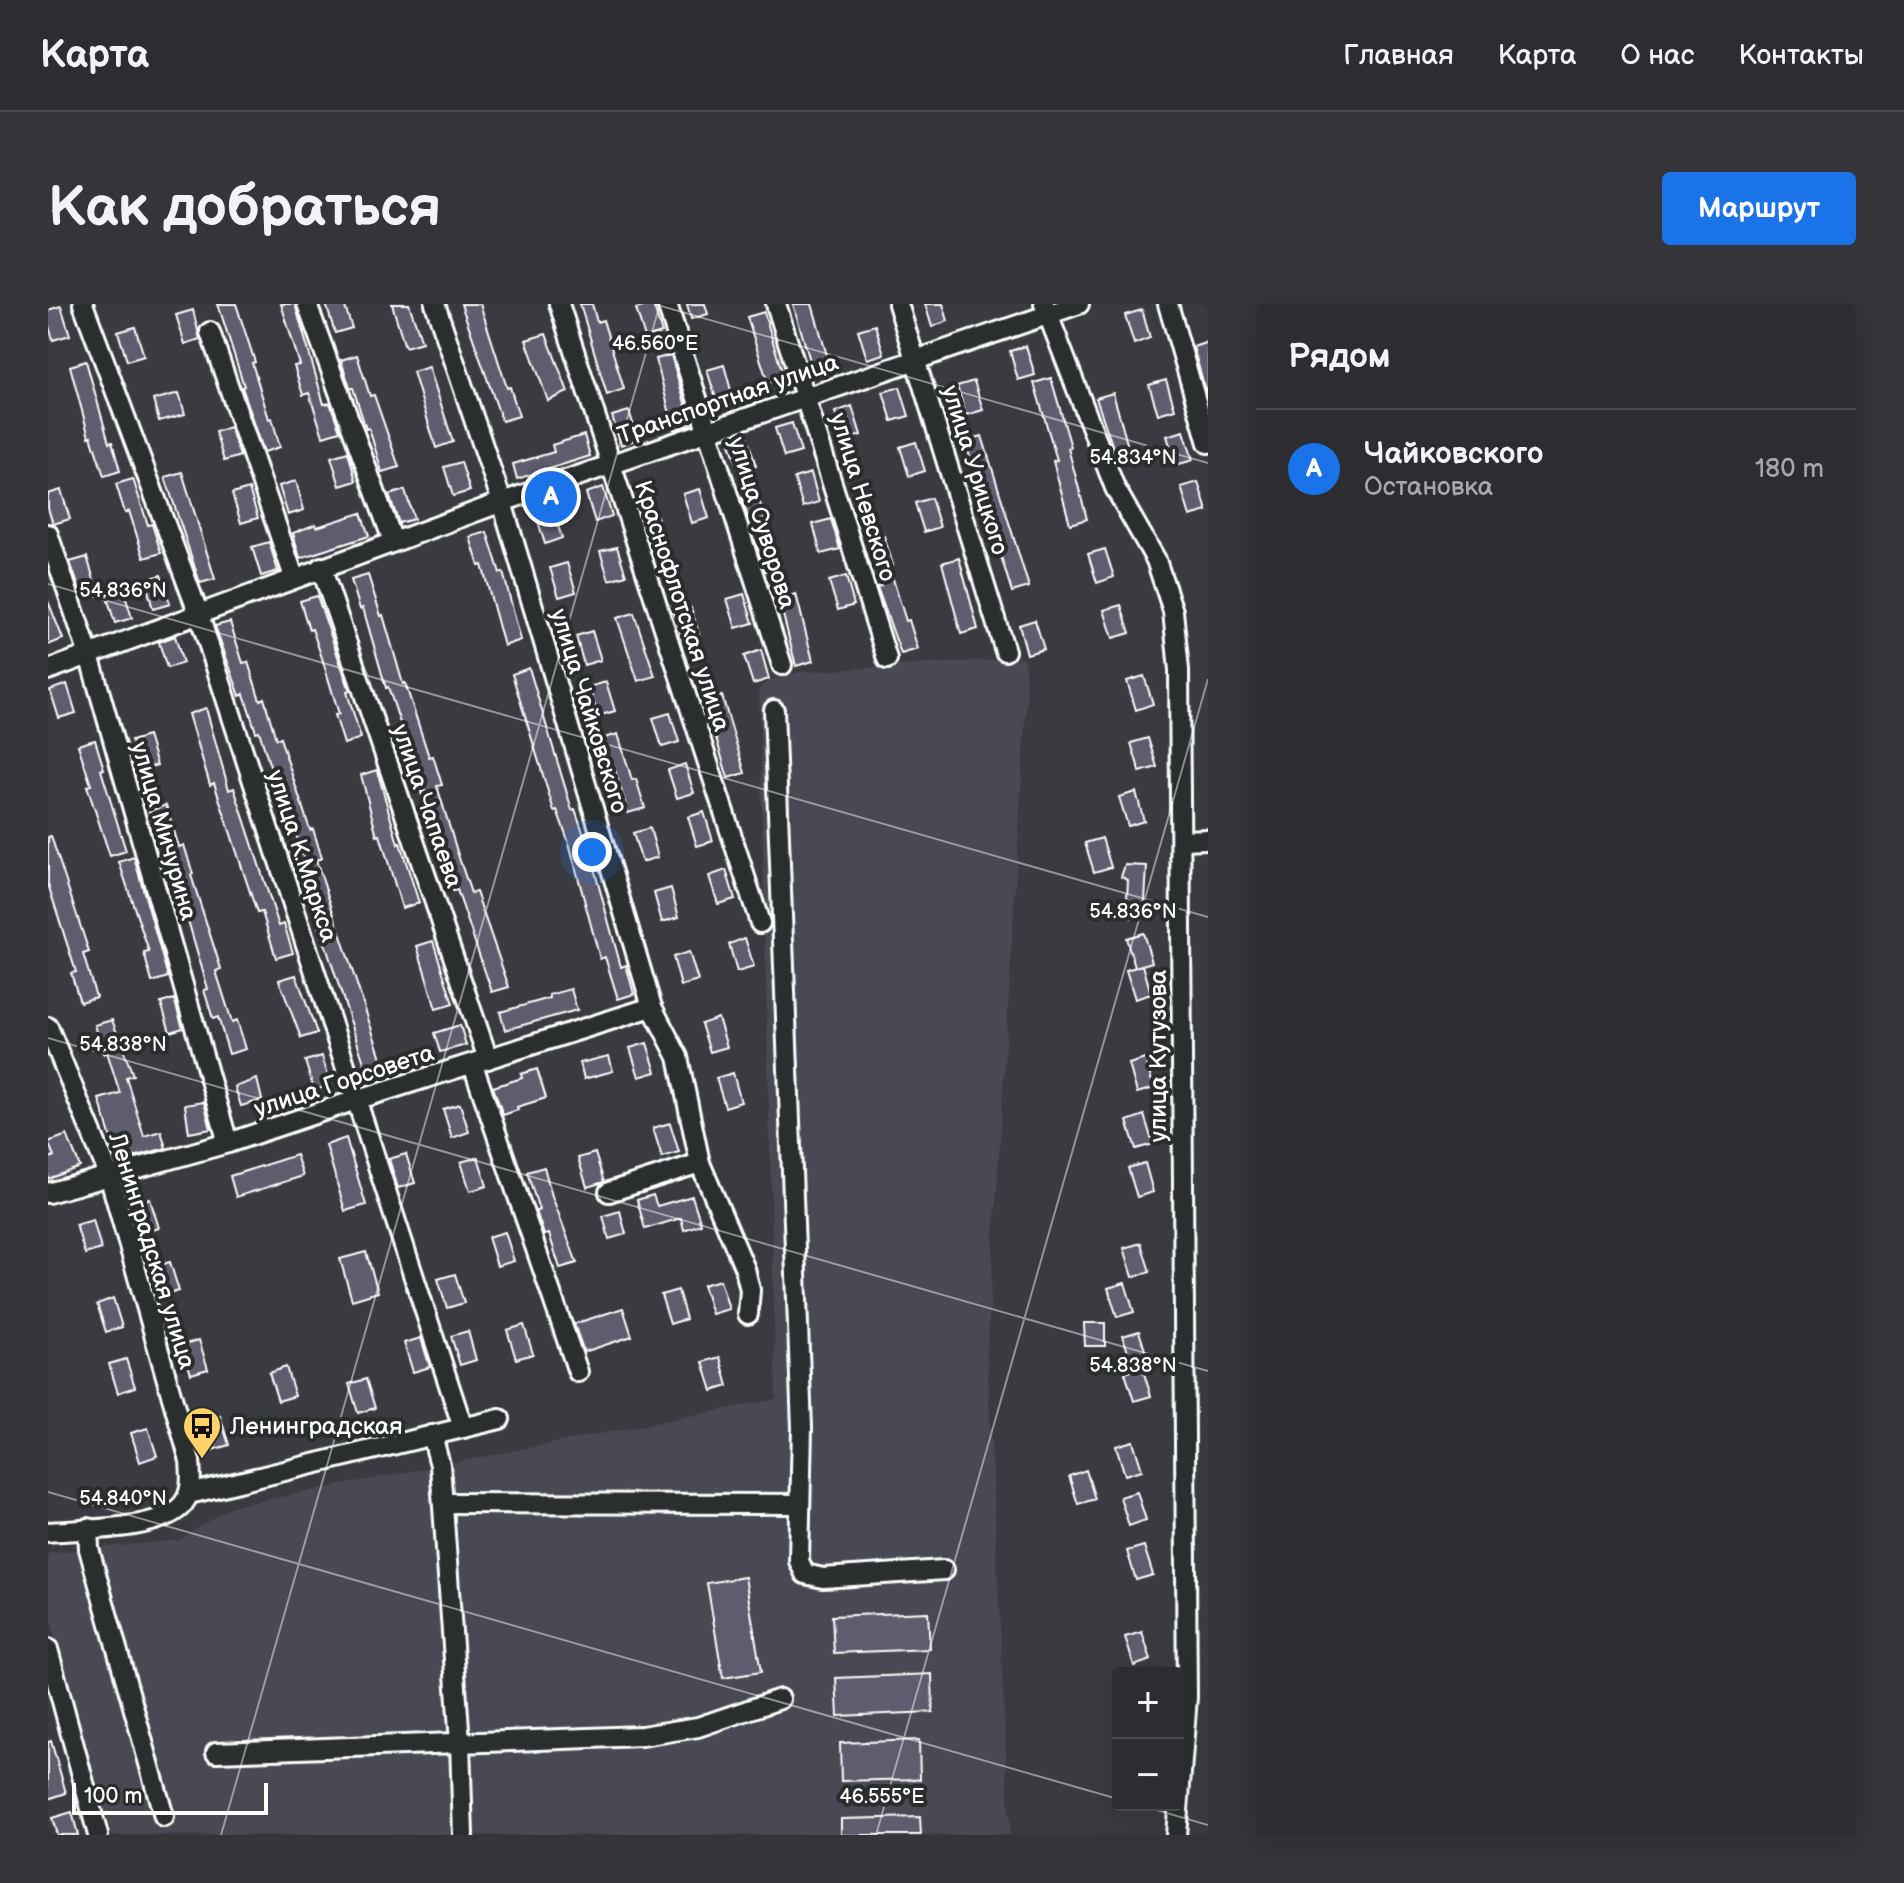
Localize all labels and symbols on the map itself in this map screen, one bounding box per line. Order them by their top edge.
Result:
text: 46.560°E [612,332,698,356]
street label: Транспортная улица [614,348,842,450]
street label: улица Урицкого [935,382,1015,558]
street label: улица Невского [824,409,902,585]
street label: улица Суворова [722,434,802,612]
text: 54.834°N [1089,446,1177,470]
pin: A [525,467,577,527]
street label: Краснофлотская улица [628,477,736,735]
text: 54.836°N [79,579,167,603]
street label: улица Чайковского [544,605,634,817]
street label: улица Чапаева [385,720,469,892]
street label: улица Мичурина [125,738,203,924]
street label: улица К.Маркса [261,766,343,946]
your location [572,832,612,872]
text: 54.836°N [1089,900,1177,924]
street label: улица Кутузова [1144,970,1173,1142]
text: 54.838°N [79,1033,167,1057]
street label: улица Горсовета [250,1038,438,1124]
street label: Ленинградская улица [102,1128,202,1373]
text: 54.838°N [1089,1354,1177,1378]
bus stop icon: Ленинградская [181,1405,223,1460]
place label: Ленинградская [229,1412,403,1441]
text: 54.840°N [79,1487,167,1511]
scale bar [72,1779,268,1815]
text: 46.555°E [840,1785,924,1809]

